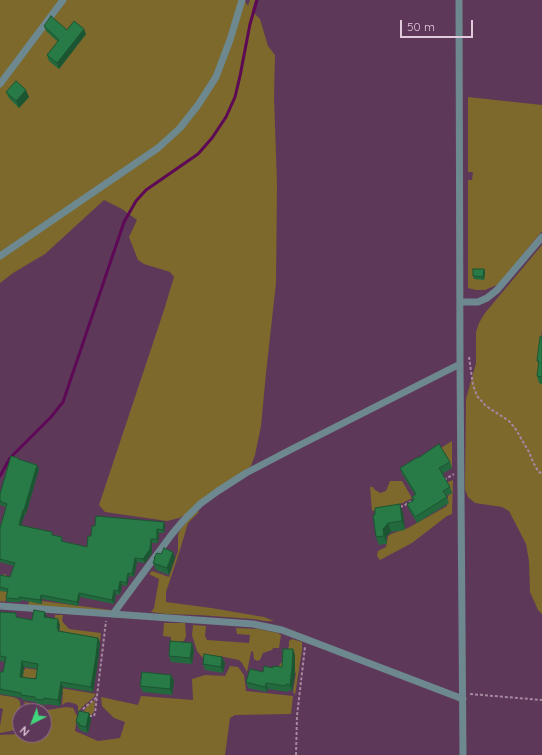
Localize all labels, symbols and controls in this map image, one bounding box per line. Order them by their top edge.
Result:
scale bar [402,12,475,38]
text: 50 m [407,19,435,34]
north arrow [12,703,52,743]
text: N [17,723,32,739]

